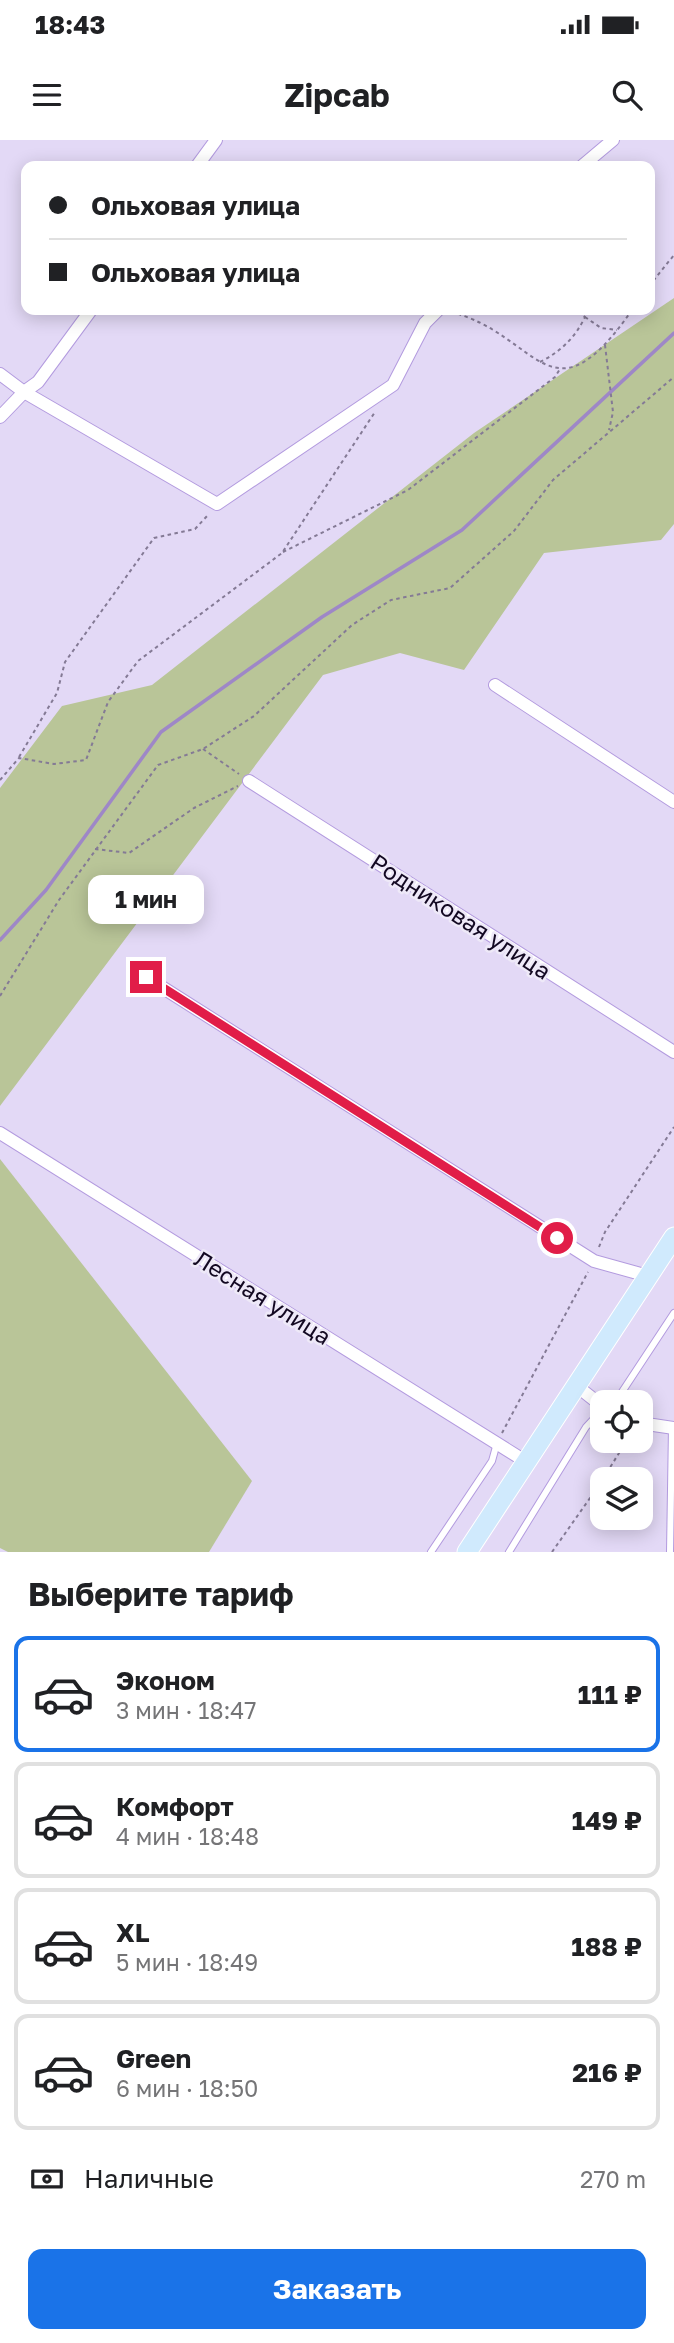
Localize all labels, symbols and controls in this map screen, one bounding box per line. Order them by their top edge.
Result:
text: 18:43 [35,9,105,40]
icon: menu [28,76,66,114]
text: Zipcab [284,76,390,114]
icon: search [608,76,646,114]
text: Ольховая улица [91,190,300,221]
text: Ольховая улица [91,257,300,288]
street label: Родниковая улица [366,847,556,985]
callout: 1 мин [88,876,204,924]
text: 1 мин [115,885,177,913]
route end [130,961,162,993]
route start [541,1222,573,1254]
street label: Лесная улица [190,1244,336,1350]
map controls [590,1390,653,1530]
button: locate [590,1390,653,1453]
button: layers [590,1467,653,1530]
text: Выберите тариф [28,1575,294,1613]
icon: car [32,1663,95,1726]
text: Эконом [116,1665,215,1696]
text: 111 ₽ [578,1679,642,1710]
text: 3 мин · 18:47 [116,1696,257,1724]
icon: car [32,1789,95,1852]
text: Комфорт [116,1791,234,1822]
text: 149 ₽ [572,1805,642,1836]
text: 4 мин · 18:48 [116,1822,259,1850]
icon: car [32,1915,95,1978]
text: XL [116,1917,150,1948]
text: 188 ₽ [571,1931,642,1962]
text: 5 мин · 18:49 [116,1948,258,1976]
icon: car [32,2041,95,2104]
text: Green [116,2043,191,2074]
text: 216 ₽ [572,2057,642,2088]
text: 6 мин · 18:50 [116,2074,258,2102]
icon: cash [28,2160,66,2198]
text: Наличные [84,2163,214,2194]
text: 270 m [580,2165,646,2193]
button: Заказать [28,2249,646,2329]

